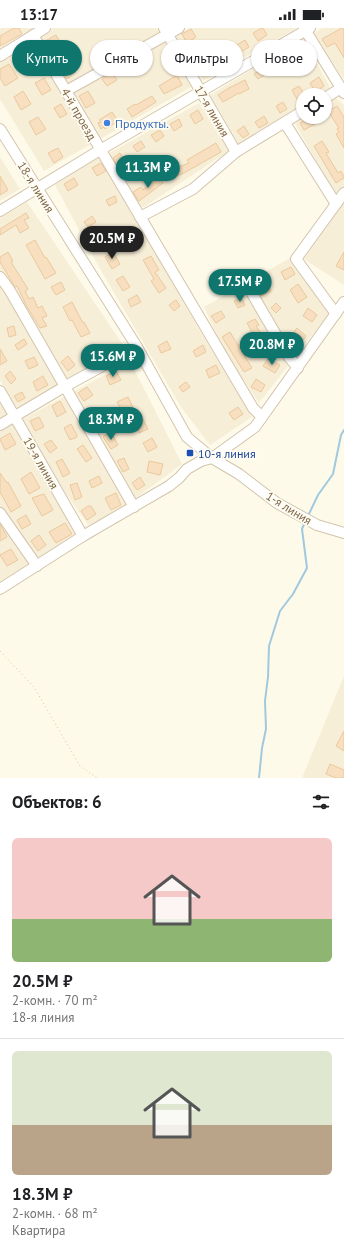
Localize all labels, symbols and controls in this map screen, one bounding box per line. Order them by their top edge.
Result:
text: 13:17 [20,5,58,24]
chip: Купить [12,40,82,76]
chip: Снять [90,40,153,76]
chip: Фильтры [161,40,243,76]
chip: Новое [251,40,317,76]
street label: 17-я линия [191,83,233,139]
street label: 4-й проезд [58,85,100,143]
map controls [296,88,332,124]
button: locate [296,88,332,124]
place label: Продукты. [115,116,169,131]
marker: Продукты. [102,118,112,128]
pin: 11.3M ₽ [111,155,185,189]
street label: 18-я линия [14,159,58,215]
text: 11.3M ₽ [125,159,171,176]
pin: 20.5M ₽ [75,226,149,260]
text: 20.5M ₽ [89,230,135,247]
pin: 17.5M ₽ [203,269,277,303]
text: 17.5M ₽ [218,273,262,290]
pin: 20.8M ₽ [235,332,309,366]
text: 20.8M ₽ [249,336,295,353]
pin: 15.6M ₽ [76,344,150,378]
text: 15.6M ₽ [90,348,136,365]
pin: 18.3M ₽ [74,407,148,441]
text: 18.3M ₽ [88,411,134,428]
street label: 19-я линия [20,434,62,492]
place label: 10-я линия [198,446,256,461]
marker: 10-я линия [185,448,195,458]
street label: 1-я линия [263,488,315,528]
text: Объектов: 6 [12,791,102,813]
icon: filters [310,791,332,813]
icon: home [136,864,208,936]
text: 20.5M ₽ [12,970,73,992]
text: 2-комн. · 70 m² [12,992,98,1009]
text: 18-я линия [12,1009,74,1026]
icon: home [136,1077,208,1149]
text: 18.3M ₽ [12,1183,73,1205]
text: 2-комн. · 68 m² [12,1205,98,1222]
text: Квартира [12,1222,65,1239]

